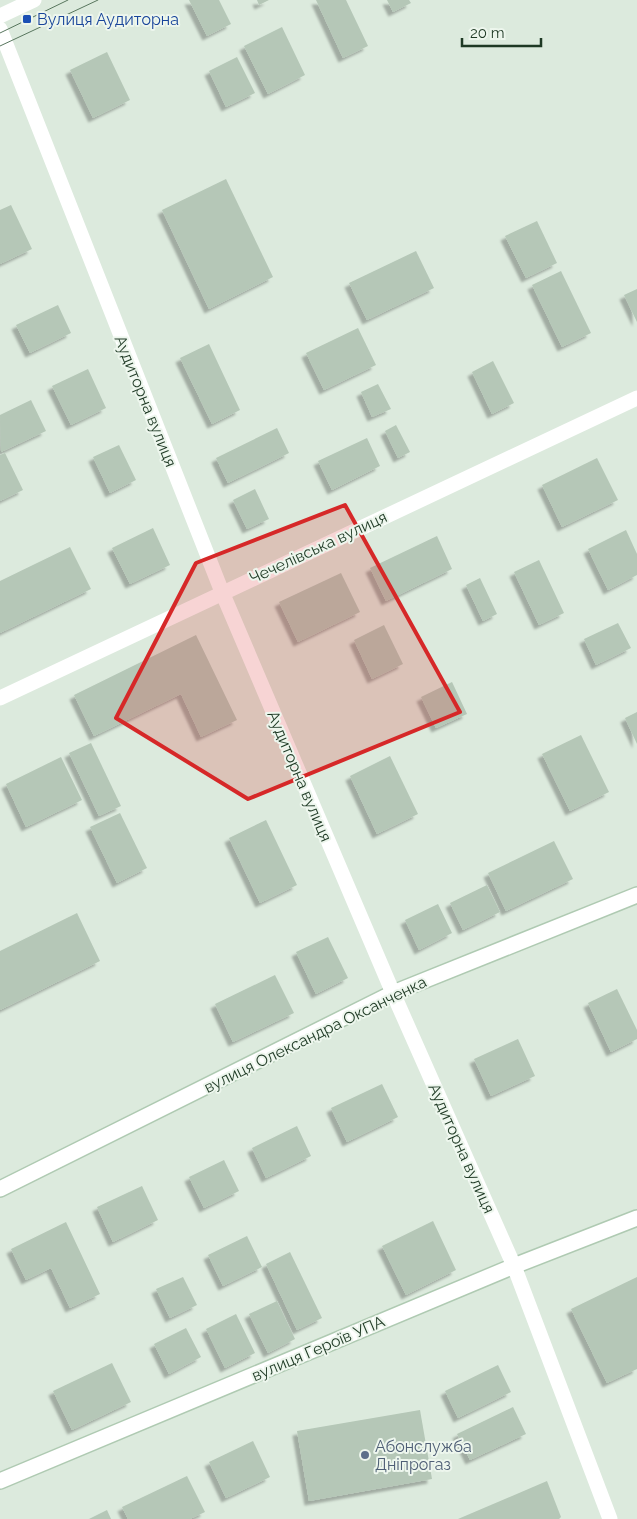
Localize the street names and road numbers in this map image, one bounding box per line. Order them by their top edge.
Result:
street label: Аудиторна вулиця [110,333,181,470]
street label: Чечелівська вулиця [246,507,390,588]
street label: Аудиторна вулиця [263,708,336,844]
street label: вулиця Олександра Оксанченка [201,972,430,1097]
street label: Аудиторна вулиця [424,1080,499,1216]
street label: вулиця Героїв УПА [249,1312,388,1385]

